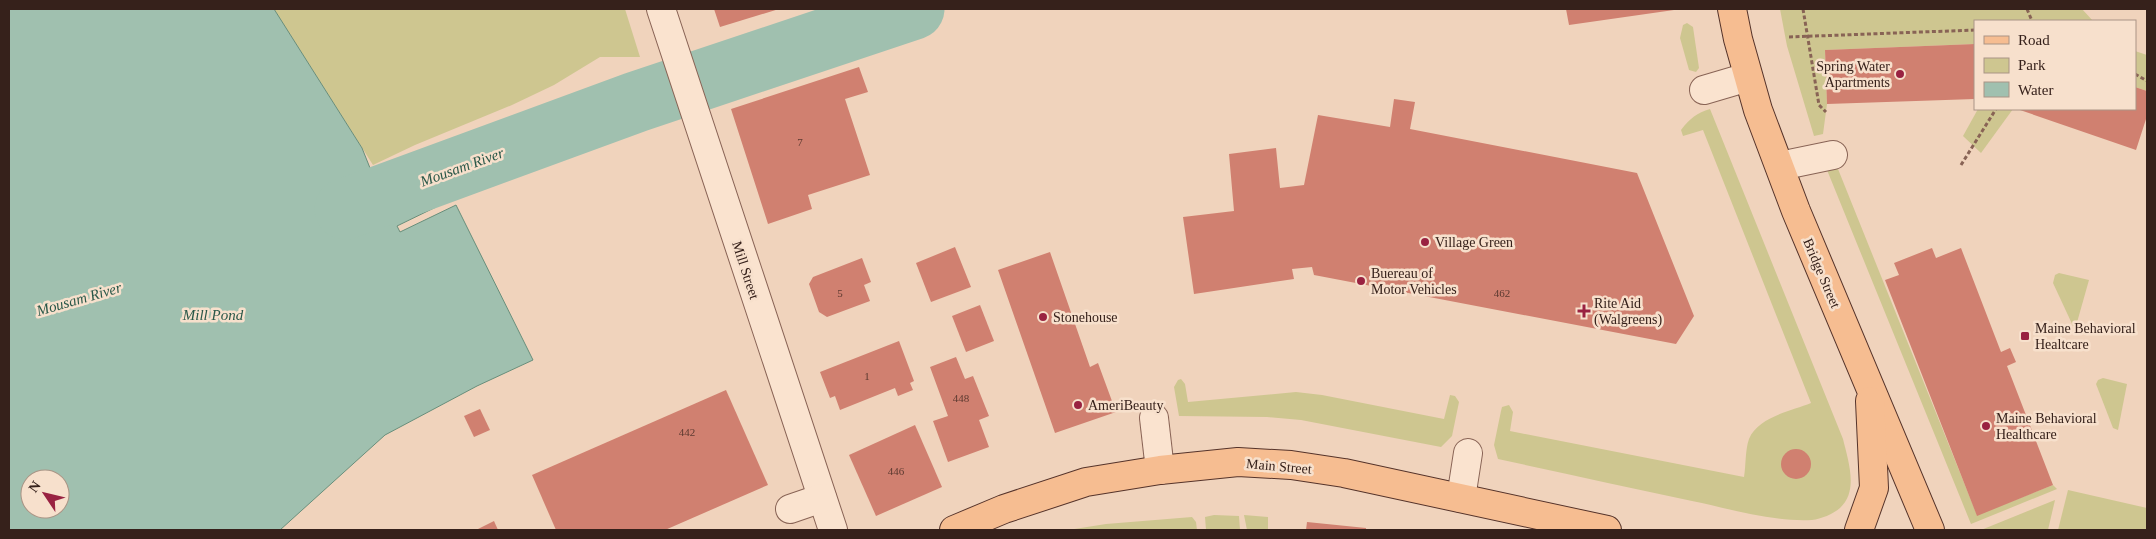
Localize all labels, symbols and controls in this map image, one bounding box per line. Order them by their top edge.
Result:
legend [1974,20,2136,110]
text: Road [2018,32,2050,48]
text: Park [2018,57,2046,73]
place label: Spring Water Apartments [1816,59,1890,90]
marker: Spring Water Apartments [1894,68,1906,80]
text: Water [2018,82,2053,98]
house number: 7 [797,136,803,148]
water label: Mousam River [417,144,506,190]
place label: Village Green [1435,235,1513,250]
marker: Village Green [1419,236,1431,248]
street label: Bridge Street [1800,236,1843,310]
street label: Mill Street [729,239,762,301]
place label: Buereau of Motor Vehicles [1371,266,1457,297]
marker: Buereau of Motor Vehicles [1355,275,1367,287]
water label: Mousam River [34,279,124,319]
house number: 5 [837,287,843,299]
house number: 462 [1494,287,1510,299]
place label: Rite Aid (Walgreens) [1594,296,1662,328]
marker: Rite Aid (Walgreens) [1578,305,1590,317]
water label: Mill Pond [182,307,244,323]
place label: Stonehouse [1053,310,1118,325]
marker: Stonehouse [1037,311,1049,323]
place label: Maine Behavioral Healtcare [2035,321,2136,352]
marker: Maine Behavioral Healtcare [2019,330,2031,342]
house number: 1 [864,370,870,382]
house number: 448 [953,392,970,404]
place label: AmeriBeauty [1088,398,1163,413]
marker: AmeriBeauty [1072,399,1084,411]
place label: Maine Behavioral Healthcare [1996,411,2097,442]
marker: Maine Behavioral Healthcare [1980,420,1992,432]
house number: 442 [679,426,695,438]
street label: Main Street [1246,456,1312,477]
house number: 446 [888,465,905,477]
north arrow [20,469,70,519]
text: N [26,478,44,495]

